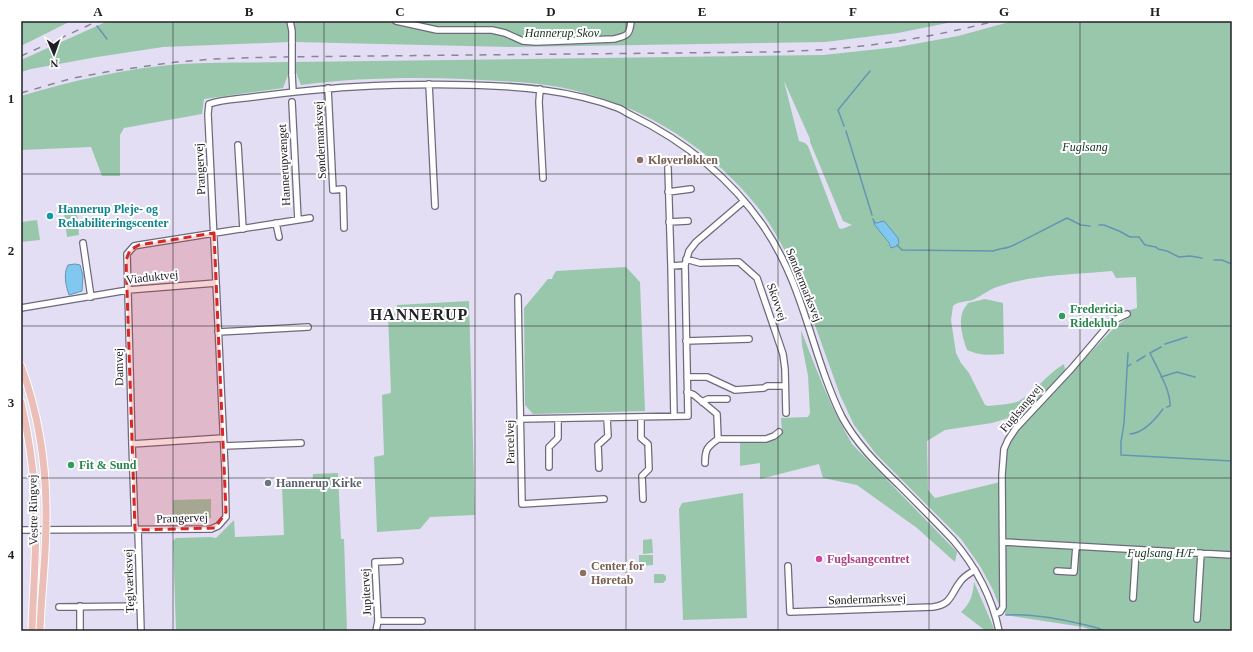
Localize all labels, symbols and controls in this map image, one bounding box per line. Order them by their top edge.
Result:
text: A [93,4,103,19]
text: B [245,4,254,19]
text: C [395,4,405,19]
text: D [546,4,556,19]
text: E [698,4,706,19]
text: F [849,4,857,19]
text: G [999,4,1009,19]
text: H [1150,4,1160,19]
park label: Hannerup Skov [524,26,600,40]
north arrow [34,34,74,74]
text: N [50,58,59,70]
text: 1 [8,91,14,106]
street label: Søndermarksvej [311,101,329,179]
street label: Hannerupvænget [275,123,293,206]
park label: Fuglsang [1061,140,1108,154]
street label: Prangervej [192,143,208,195]
place label: Kløverløkken [648,153,718,167]
marker: Kløverløkken [635,155,645,165]
place label: Hannerup Pleje- og Rehabiliteringscenter [58,202,169,230]
marker: Hannerup Pleje- og Rehabiliteringscenter [45,211,55,221]
text: 2 [8,243,14,258]
street label: Søndermarksvej [783,246,825,324]
street label: Viaduktvej [125,267,179,287]
street label: Skovvej [764,281,790,323]
place label: Fredericia Rideklub [1070,302,1123,330]
district label: HANNERUP [370,306,468,323]
marker: Fredericia Rideklub [1057,311,1067,321]
street label: Damvej [112,348,126,386]
street label: Fuglsangvej [997,381,1045,435]
text: 3 [8,395,15,410]
street label: Parcelvej [503,420,517,464]
place label: Fit & Sund [79,458,137,472]
marker: Fit & Sund [66,460,76,470]
street label: Vestre Ringvej [25,474,41,546]
place label: Hannerup Kirke [276,476,362,490]
marker: Hannerup Kirke [263,478,273,488]
street label: Prangervej [156,510,208,526]
park label: Fuglsang H/F [1126,546,1195,560]
text: 4 [8,547,15,562]
street label: Teglværksvej [121,549,137,613]
place label: Fuglsangcentret [827,552,909,566]
marker: Fuglsangcentret [814,554,824,564]
place label: Center for Høretab [591,559,645,587]
street label: Jupitervej [358,568,374,616]
marker: Center for Høretab [578,568,588,578]
street label: Søndermarksvej [828,591,906,607]

